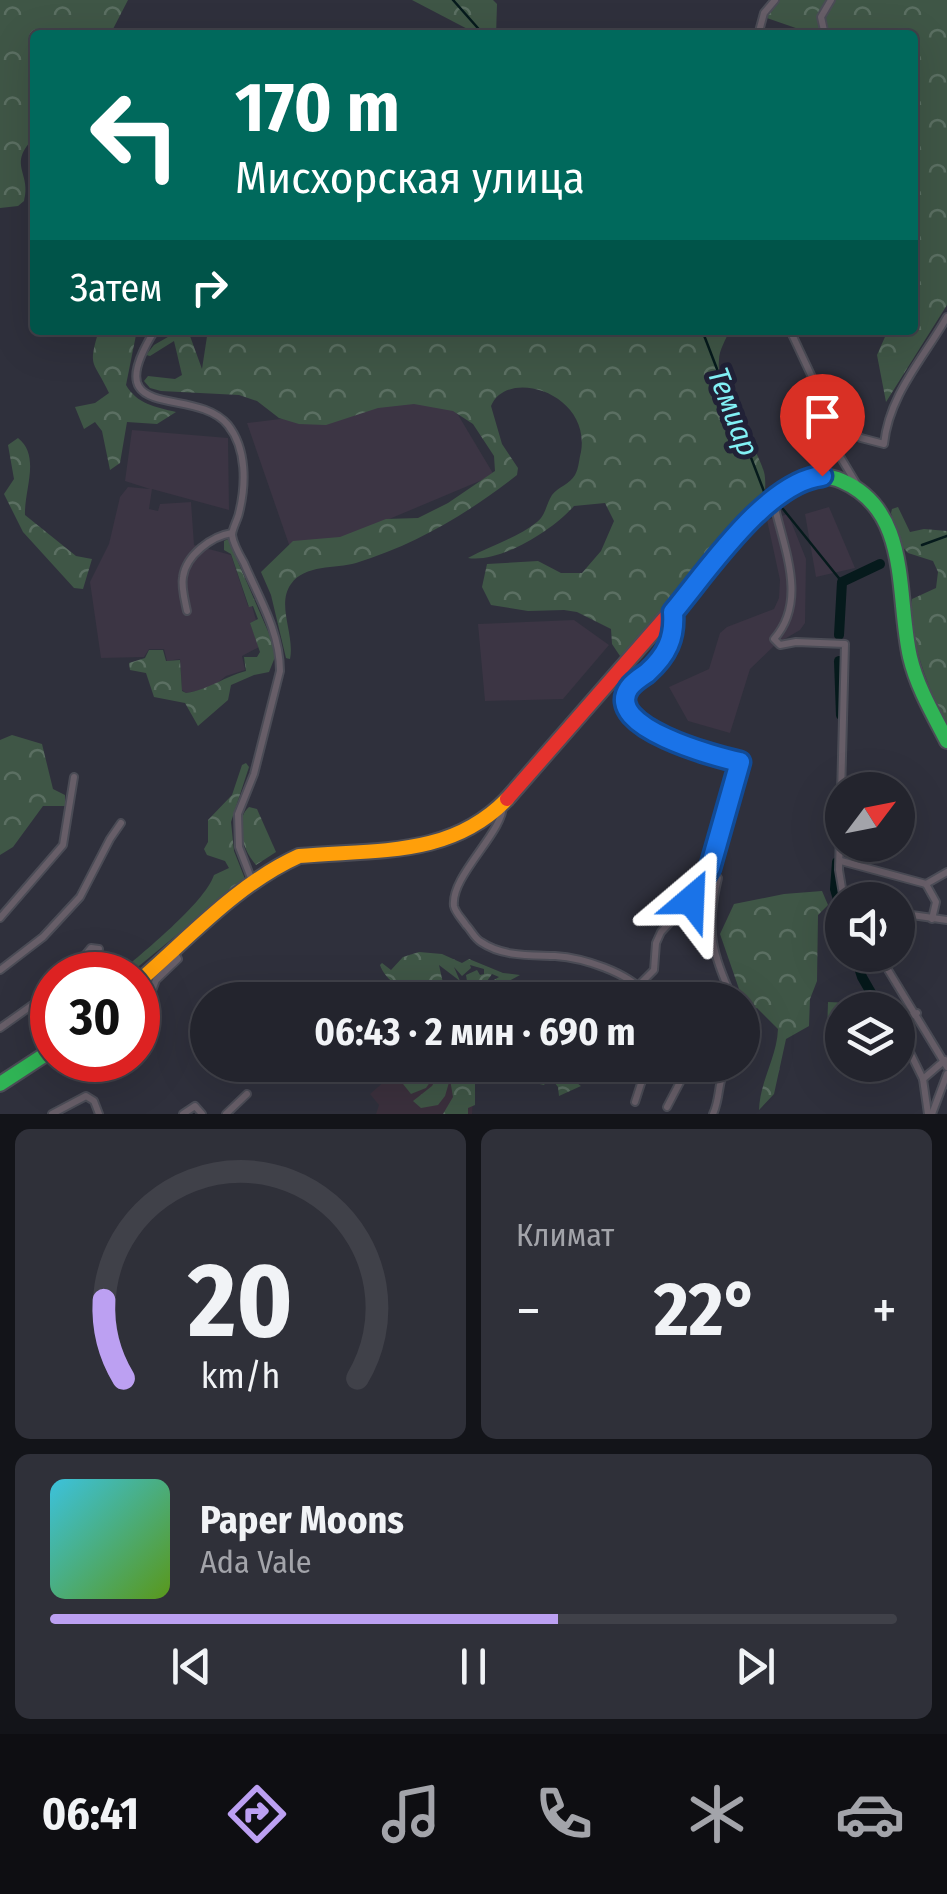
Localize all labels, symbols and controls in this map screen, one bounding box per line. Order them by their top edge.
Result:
text: 170 m [235,66,400,150]
icon: left [70,70,200,200]
text: Мисхорская улица [235,151,585,205]
icon: right [182,260,237,315]
text: Затем [70,265,162,311]
water label: Темиар [700,363,766,461]
pin [780,374,865,477]
icon: arrive [795,389,850,444]
north arrow [825,772,915,862]
map controls [825,772,915,1082]
position arrow [639,848,743,952]
button: sound [825,882,915,972]
speed limit sign: 30 [30,952,160,1082]
button: layers [825,992,915,1082]
text: 06:43 · 2 мин · 690 m [314,1009,636,1055]
text: Климат [516,1216,614,1254]
text: 20 [187,1239,293,1364]
text: 22° [654,1265,759,1355]
text: − [516,1278,541,1344]
text: + [872,1278,897,1344]
text: km/h [201,1355,280,1397]
text: Paper Moons [200,1497,404,1543]
text: Ada Vale [200,1543,312,1581]
icon: previous [164,1639,219,1694]
icon: pause [446,1639,501,1694]
icon: next [728,1639,783,1694]
icon: directions [222,1779,292,1849]
icon: music [376,1779,446,1849]
icon: phone [529,1779,599,1849]
icon: climate [682,1779,752,1849]
icon: car [835,1779,905,1849]
text: 06:41 [42,1787,139,1841]

